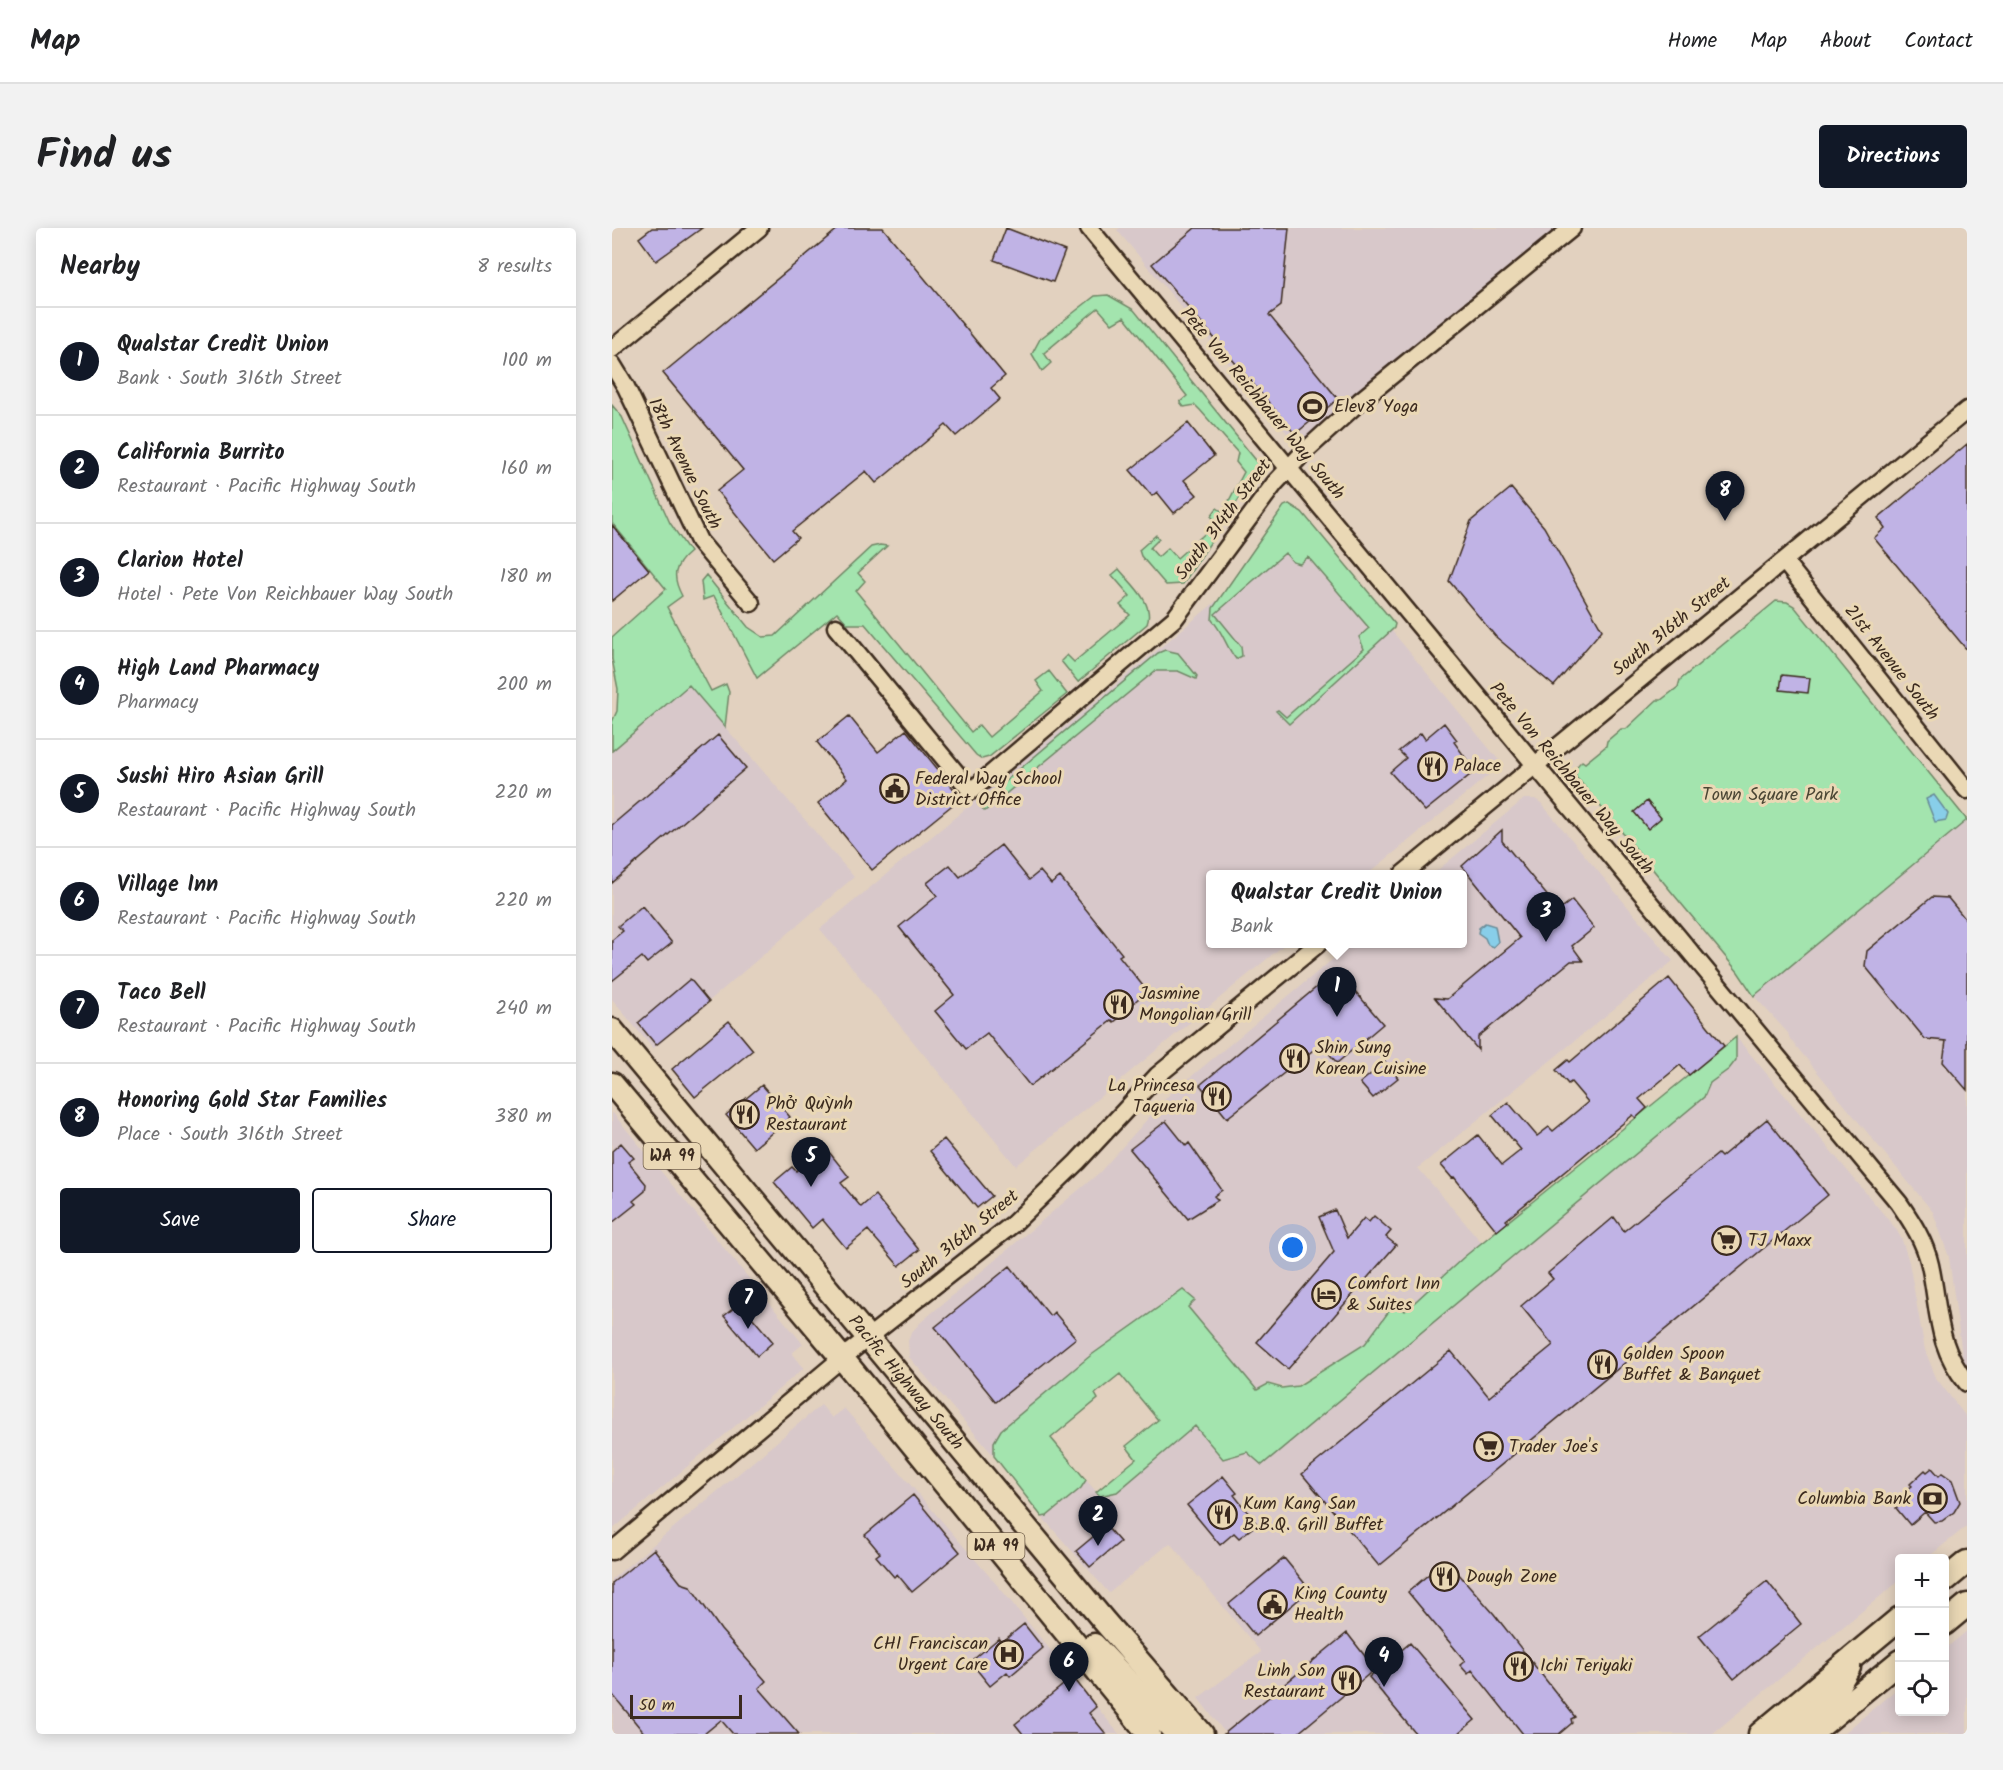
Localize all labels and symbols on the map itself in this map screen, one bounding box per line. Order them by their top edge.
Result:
street label: Pete Von Reichbauer Way South [1172,301,1352,507]
sports icon: Elev8 Yoga [1297,391,1329,423]
street label: 18th Avenue South [640,393,728,535]
place label: Elev8 Yoga [1334,393,1418,422]
street label: South 314th Street [1169,452,1280,587]
pin: 8 [1706,472,1744,521]
street label: South 316th Street [1606,569,1739,684]
street label: 21st Avenue South [1836,598,1946,728]
street label: Pete Von Reichbauer Way South [1481,676,1661,882]
restaurant icon: Palace [1417,750,1449,782]
place label: Palace [1454,752,1501,781]
place label: Federal Way School District Office [915,765,1062,815]
public building icon: Federal Way School District Office [878,773,910,805]
park label: Town Square Park [1702,781,1838,810]
pin: 3 [1526,892,1566,942]
pin: 1 [1318,968,1356,1017]
place label: Jasmine Mongolian Grill [1139,980,1252,1030]
restaurant icon: Jasmine Mongolian Grill [1102,988,1134,1020]
place label: Shin Sung Korean Cuisine [1315,1034,1426,1084]
restaurant icon: Shin Sung Korean Cuisine [1278,1042,1310,1074]
place label: La Princesa Taqueria [1108,1072,1195,1122]
restaurant icon: La Princesa Taqueria [1200,1080,1232,1112]
place label: Phở Quỳnh Restaurant [766,1090,853,1140]
restaurant icon: Phở Quỳnh Restaurant [729,1098,761,1130]
pin: 5 [792,1138,830,1187]
road number: WA 99 [644,1143,700,1169]
street label: South 316th Street [894,1182,1027,1297]
supermarket icon: TJ Maxx [1711,1225,1743,1257]
place label: TJ Maxx [1748,1227,1812,1256]
your location [1278,1233,1307,1262]
place label: Comfort Inn & Suites [1347,1270,1440,1320]
hotel icon: Comfort Inn & Suites [1310,1278,1342,1310]
pin: 7 [728,1280,768,1329]
street label: Pacific Highway South [840,1308,971,1457]
place label: Golden Spoon Buffet & Banquet [1623,1340,1762,1390]
restaurant icon: Golden Spoon Buffet & Banquet [1586,1348,1618,1380]
supermarket icon: Trader Joe's [1472,1431,1504,1463]
place label: Trader Joe's [1509,1433,1599,1462]
bank icon: Columbia Bank [1916,1483,1948,1515]
place label: Columbia Bank [1797,1485,1912,1514]
place label: Kum Kang San B.B.Q. Grill Buffet [1243,1490,1385,1540]
pin: 2 [1078,1496,1118,1546]
restaurant icon: Kum Kang San B.B.Q. Grill Buffet [1206,1498,1238,1530]
road number: WA 99 [968,1533,1024,1559]
restaurant icon: Dough Zone [1429,1561,1461,1593]
place label: Dough Zone [1466,1563,1557,1592]
place label: King County Health [1294,1580,1387,1630]
public building icon: King County Health [1257,1588,1289,1620]
place label: CHI Franciscan Urgent Care [873,1630,988,1680]
hospital icon: CHI Franciscan Urgent Care [993,1638,1025,1670]
pin: 4 [1364,1638,1404,1687]
pin: 6 [1050,1642,1088,1692]
restaurant icon: Ichi Teriyaki [1503,1650,1535,1682]
place label: Ichi Teriyaki [1540,1652,1633,1681]
place label: Linh Son Restaurant [1244,1657,1326,1707]
restaurant icon: Linh Son Restaurant [1330,1665,1362,1697]
scale bar [630,1692,742,1720]

